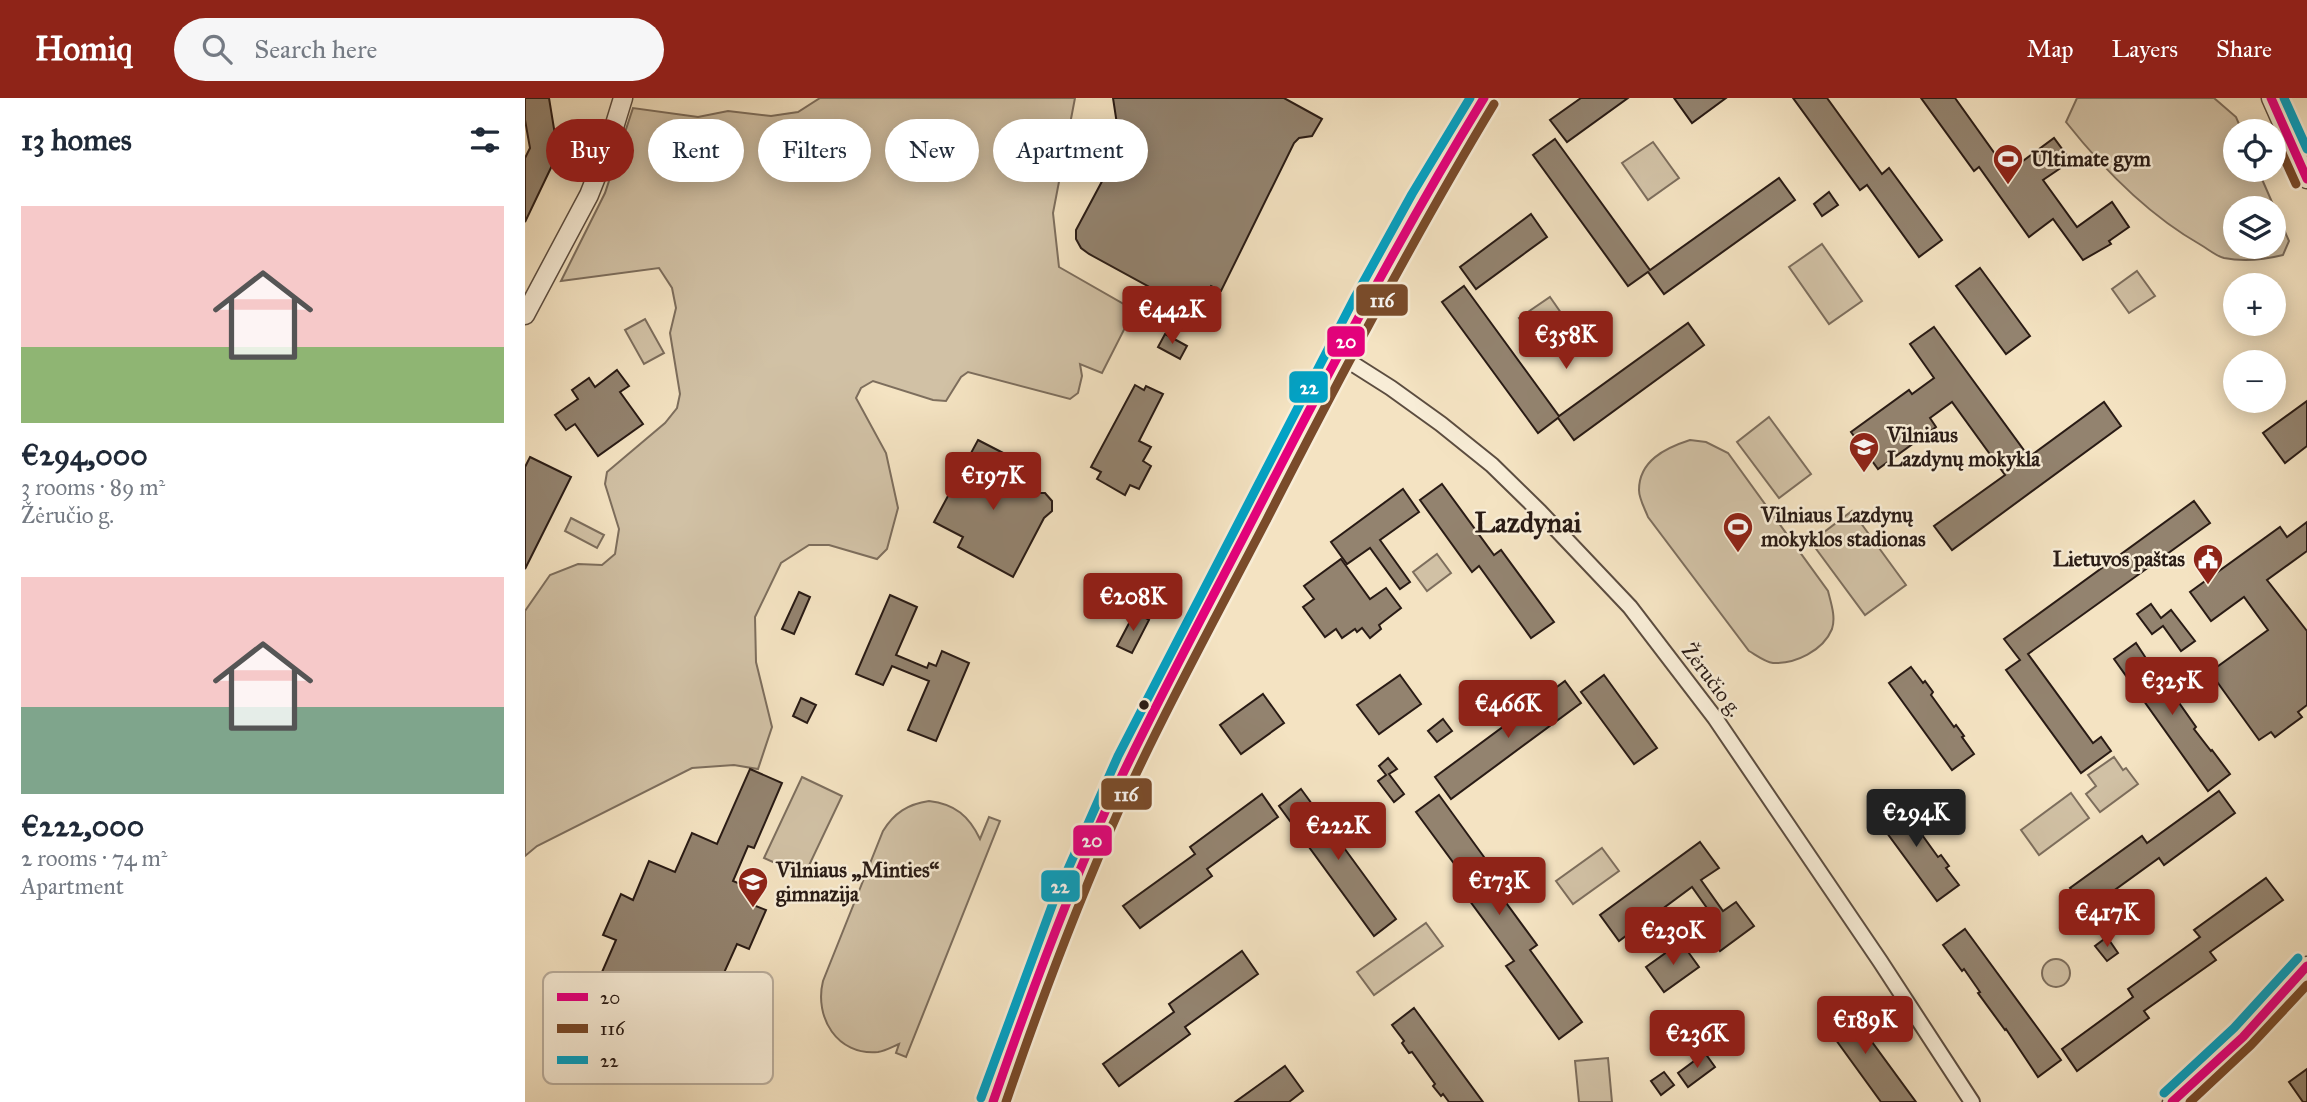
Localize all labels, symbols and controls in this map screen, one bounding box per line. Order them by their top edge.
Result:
search box [174,18,664,81]
text: Homiq [35,29,132,69]
icon: search [198,30,236,68]
text: Search here [254,33,377,65]
text: Map [2027,34,2074,64]
text: Layers [2112,34,2178,64]
text: Share [2216,34,2272,64]
chip: Buy [546,119,634,182]
chip: Rent [648,119,744,182]
chip: Filters [758,119,871,182]
chip: New [885,119,979,182]
chip: Apartment [993,119,1148,182]
map controls [2223,119,2286,413]
button: locate [2223,119,2286,182]
icon: filters [466,121,504,159]
text: 13 homes [21,122,132,158]
sports icon: Ultimate gym [1991,142,2025,186]
place label: Ultimate gym [2031,146,2151,172]
button: layers [2223,196,2286,259]
icon: home [200,252,326,378]
button: + [2223,273,2286,336]
line badge: 116 [1355,283,1409,317]
pin: €442K [1123,286,1221,346]
text: 116 [1370,289,1396,312]
text: €442K [1138,295,1206,323]
pin: €358K [1517,312,1615,371]
text: €358K [1535,320,1597,348]
line badge: 20 [1326,325,1366,358]
text: 20 [1336,330,1356,353]
button: − [2223,350,2286,413]
line badge: 22 [1288,370,1329,404]
text: 22 [1300,376,1319,399]
place label: Vilniaus Lazdynų mokykla [1886,422,2041,472]
school or university icon: Vilniaus Lazdynų mokykla [1847,430,1881,474]
text: €294,000 [21,437,148,473]
pin: €197K [944,452,1042,512]
text: €197K [961,461,1025,489]
text: 3 rooms · 89 m² [21,473,165,501]
text: Žėručio g. [21,501,114,529]
place label: Vilniaus Lazdynų mokyklos stadionas [1760,502,1926,552]
district label: Lazdynai [1474,505,1582,540]
sports icon: Vilniaus Lazdynų mokyklos stadionas [1721,510,1755,554]
public building icon: Lietuvos paštas [2191,542,2225,586]
place label: Lietuvos paštas [2053,546,2185,572]
pin: €208K [1084,574,1182,633]
text: €208K [1099,582,1167,610]
icon: home [200,623,326,749]
street label: Žėručio g. [1676,638,1749,722]
pin: €325K [2123,658,2221,717]
text: €325K [2141,666,2203,694]
pin: €466K [1459,680,1557,740]
text: €466K [1475,689,1541,717]
unlabelled marker [1137,698,1151,712]
line badge: 116 [1100,777,1153,811]
text: 116 [1114,783,1140,806]
pin: €294K [1867,790,1965,849]
text: €294K [1883,798,1949,826]
pin: €222K [1289,802,1387,862]
text: €222,000 [21,808,144,844]
text: €222K [1306,811,1370,839]
line badge: 20 [1072,824,1113,857]
text: 20 [1082,829,1102,852]
text: 2 rooms · 74 m² [21,844,167,872]
place label: Vilniaus „Minties“ gimnazija [775,857,940,907]
pin: €173K [1450,858,1548,917]
school or university icon: Vilniaus „Minties“ gimnazija [736,865,770,909]
text: €173K [1469,866,1529,894]
line badge: 22 [1040,869,1081,903]
text: Apartment [21,872,124,900]
text: 22 [1051,875,1070,898]
pin: €417K [2058,890,2156,949]
text: €417K [2075,898,2139,926]
pin: €230K [1624,908,1722,967]
text: €230K [1641,916,1705,944]
legend [543,972,773,1084]
text: 20 [600,986,620,1009]
pin: €189K [1816,996,1914,1056]
text: €189K [1833,1005,1897,1033]
pin: €236K [1648,1010,1746,1070]
text: 116 [600,1017,626,1040]
text: €236K [1666,1019,1728,1047]
text: 22 [600,1049,619,1072]

